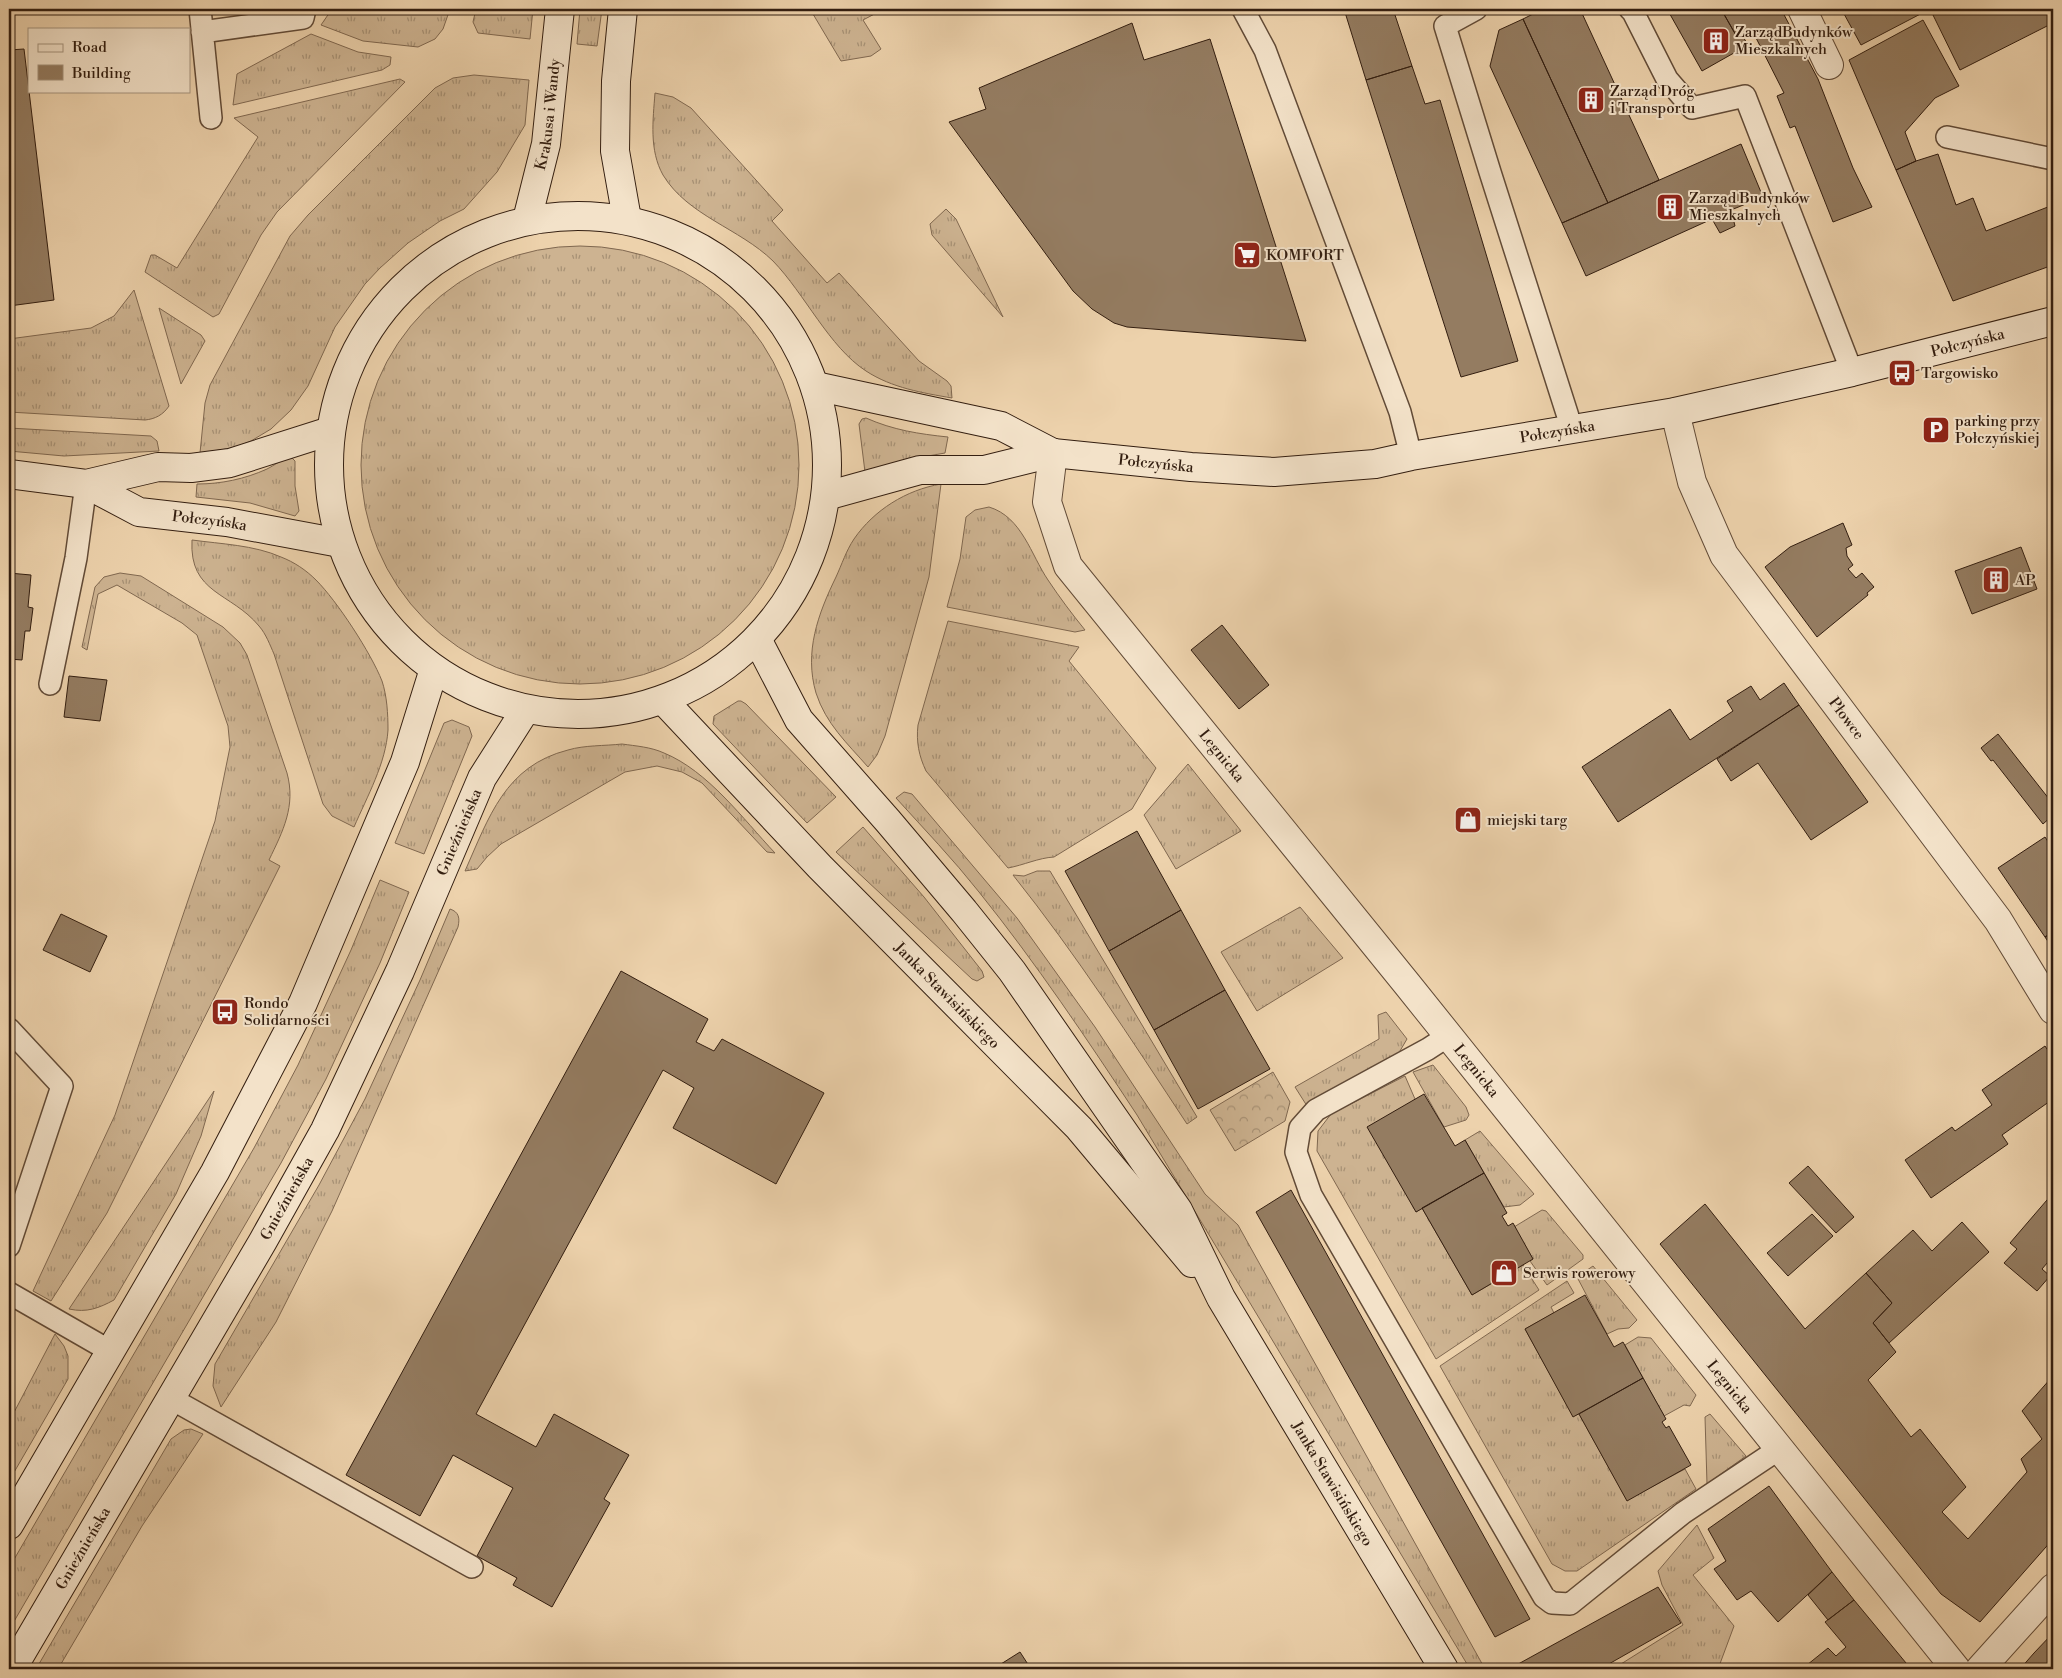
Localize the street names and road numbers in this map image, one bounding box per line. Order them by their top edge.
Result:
street label: Krakusa i Wandy [531,57,565,172]
street label: Połczyńska [1929,325,2007,362]
street label: Połczyńska [1519,416,1597,448]
street label: Połczyńska [1117,451,1195,477]
street label: Połczyńska [171,507,249,536]
street label: Płowce [1824,694,1868,744]
street label: Legnicka [1194,726,1249,787]
street label: Gnieźnieńska [433,786,486,879]
street label: Janka Stawisińskiego [889,938,1004,1053]
street label: Legnicka [1449,1041,1503,1102]
street label: Gnieźnieńska [256,1153,318,1244]
street label: Legnicka [1702,1357,1757,1418]
street label: Janka Stawisińskiego [1287,1417,1377,1550]
street label: Gnieźnieńska [52,1503,115,1593]

